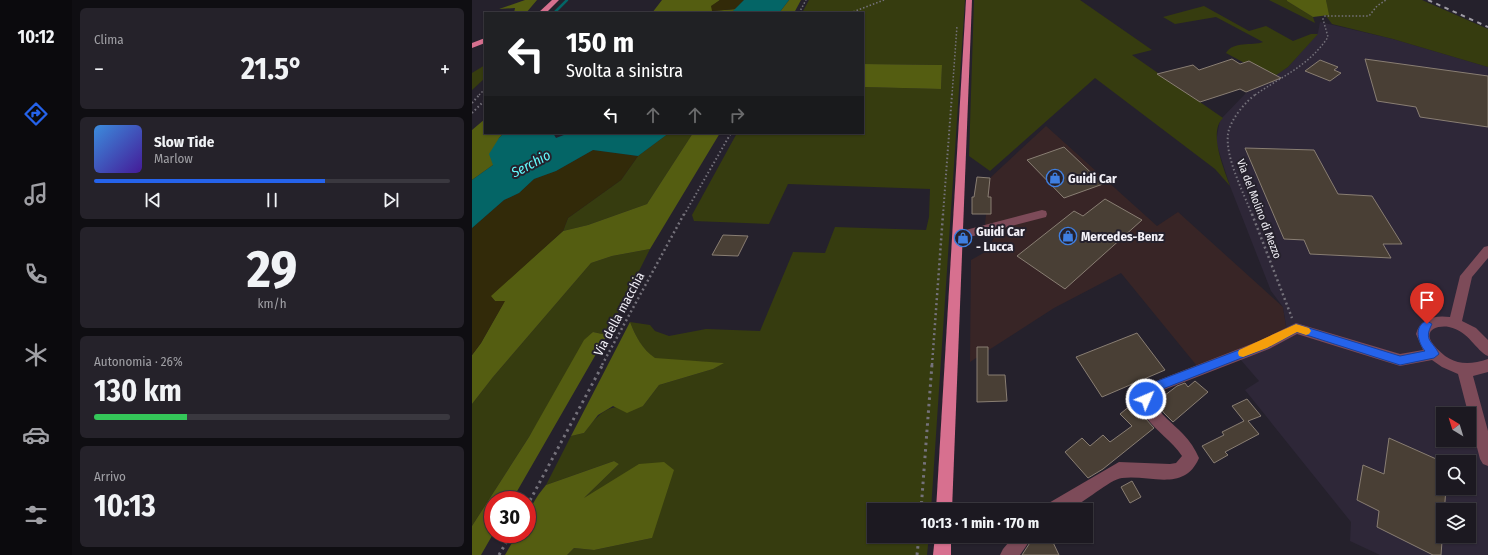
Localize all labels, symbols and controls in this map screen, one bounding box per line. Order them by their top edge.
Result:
text: 10:12 [18,26,54,48]
text: 150 m [566,26,634,59]
icon: left [500,28,552,80]
text: Clima [94,32,124,47]
text: 21.5° [241,51,303,87]
text: − [94,56,104,83]
text: + [440,56,450,83]
text: Svolta a sinistra [566,60,683,82]
icon: directions [22,100,50,128]
icon: left [600,104,622,126]
icon: ahead [642,104,664,126]
icon: ahead [684,104,706,126]
icon: right [726,104,748,126]
text: Slow Tide [154,133,214,151]
water label: Serchio [508,147,554,182]
text: Marlow [154,151,193,166]
street label: Via del Molino di Mezzo [1234,157,1284,261]
shop icon: Guidi Car [1045,168,1065,188]
place label: Guidi Car [1068,171,1117,186]
icon: music [22,180,50,208]
icon: previous [142,189,164,211]
icon: pause [261,189,283,211]
icon: next [380,189,402,211]
place label: Guidi Car - Lucca [976,224,1025,254]
shop icon: Mercedes-Benz [1058,226,1078,246]
shop icon: Guidi Car - Lucca [953,228,973,248]
place label: Mercedes-Benz [1081,229,1164,244]
text: 29 [247,238,297,301]
icon: phone [22,260,50,288]
street label: Via della macchia [591,270,647,358]
pin [1410,283,1444,324]
icon: arrive [1416,289,1438,311]
text: km/h [258,296,287,311]
icon: climate [22,341,50,369]
text: Autonomia · 26% [94,354,183,369]
text: 130 km [94,373,182,409]
position arrow [1125,378,1167,420]
north arrow [1436,407,1476,447]
map controls [1436,407,1476,543]
icon: car [22,421,50,449]
button: search [1436,455,1476,495]
text: Arrivo [94,469,126,484]
text: 10:13 [94,488,156,524]
speed limit sign: 30 [484,491,536,543]
icon: filters [22,501,50,529]
button: layers [1436,503,1476,543]
text: 10:13 · 1 min · 170 m [921,514,1039,532]

